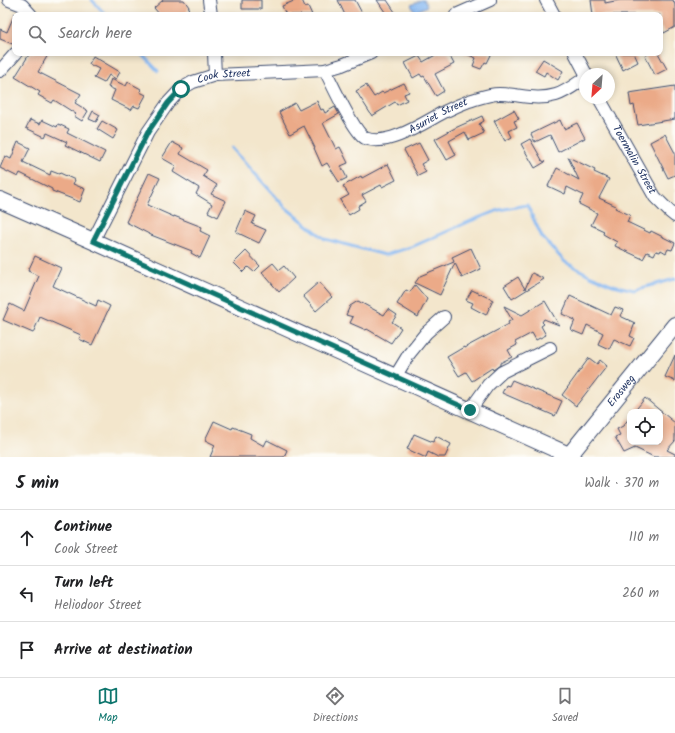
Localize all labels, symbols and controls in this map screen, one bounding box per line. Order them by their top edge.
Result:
search box [12,12,663,56]
text: Search here [58,22,132,46]
icon: search [26,23,48,45]
street label: Cook Street [195,64,252,89]
north arrow [579,68,615,104]
route start [172,80,190,98]
street label: Asuriet Street [406,93,471,139]
street label: Toermalin Street [607,122,661,198]
street label: Erosweg [603,371,640,411]
route end [461,401,479,419]
map controls [627,409,663,445]
button: locate [627,409,663,445]
text: 5 min [16,470,59,497]
text: Walk · 370 m [584,473,659,494]
text: Continue [54,515,112,539]
icon: ahead [16,527,38,549]
text: 110 m [629,527,659,548]
text: Cook Street [54,539,118,560]
text: Turn left [54,571,114,595]
icon: left [16,583,38,605]
text: 260 m [622,583,659,604]
text: Heliodoor Street [54,595,141,616]
text: Arrive at destination [54,638,193,662]
icon: arrive [16,639,38,661]
tab: Map [97,685,119,727]
tab: Directions [313,685,358,727]
tab: Saved [552,685,578,727]

